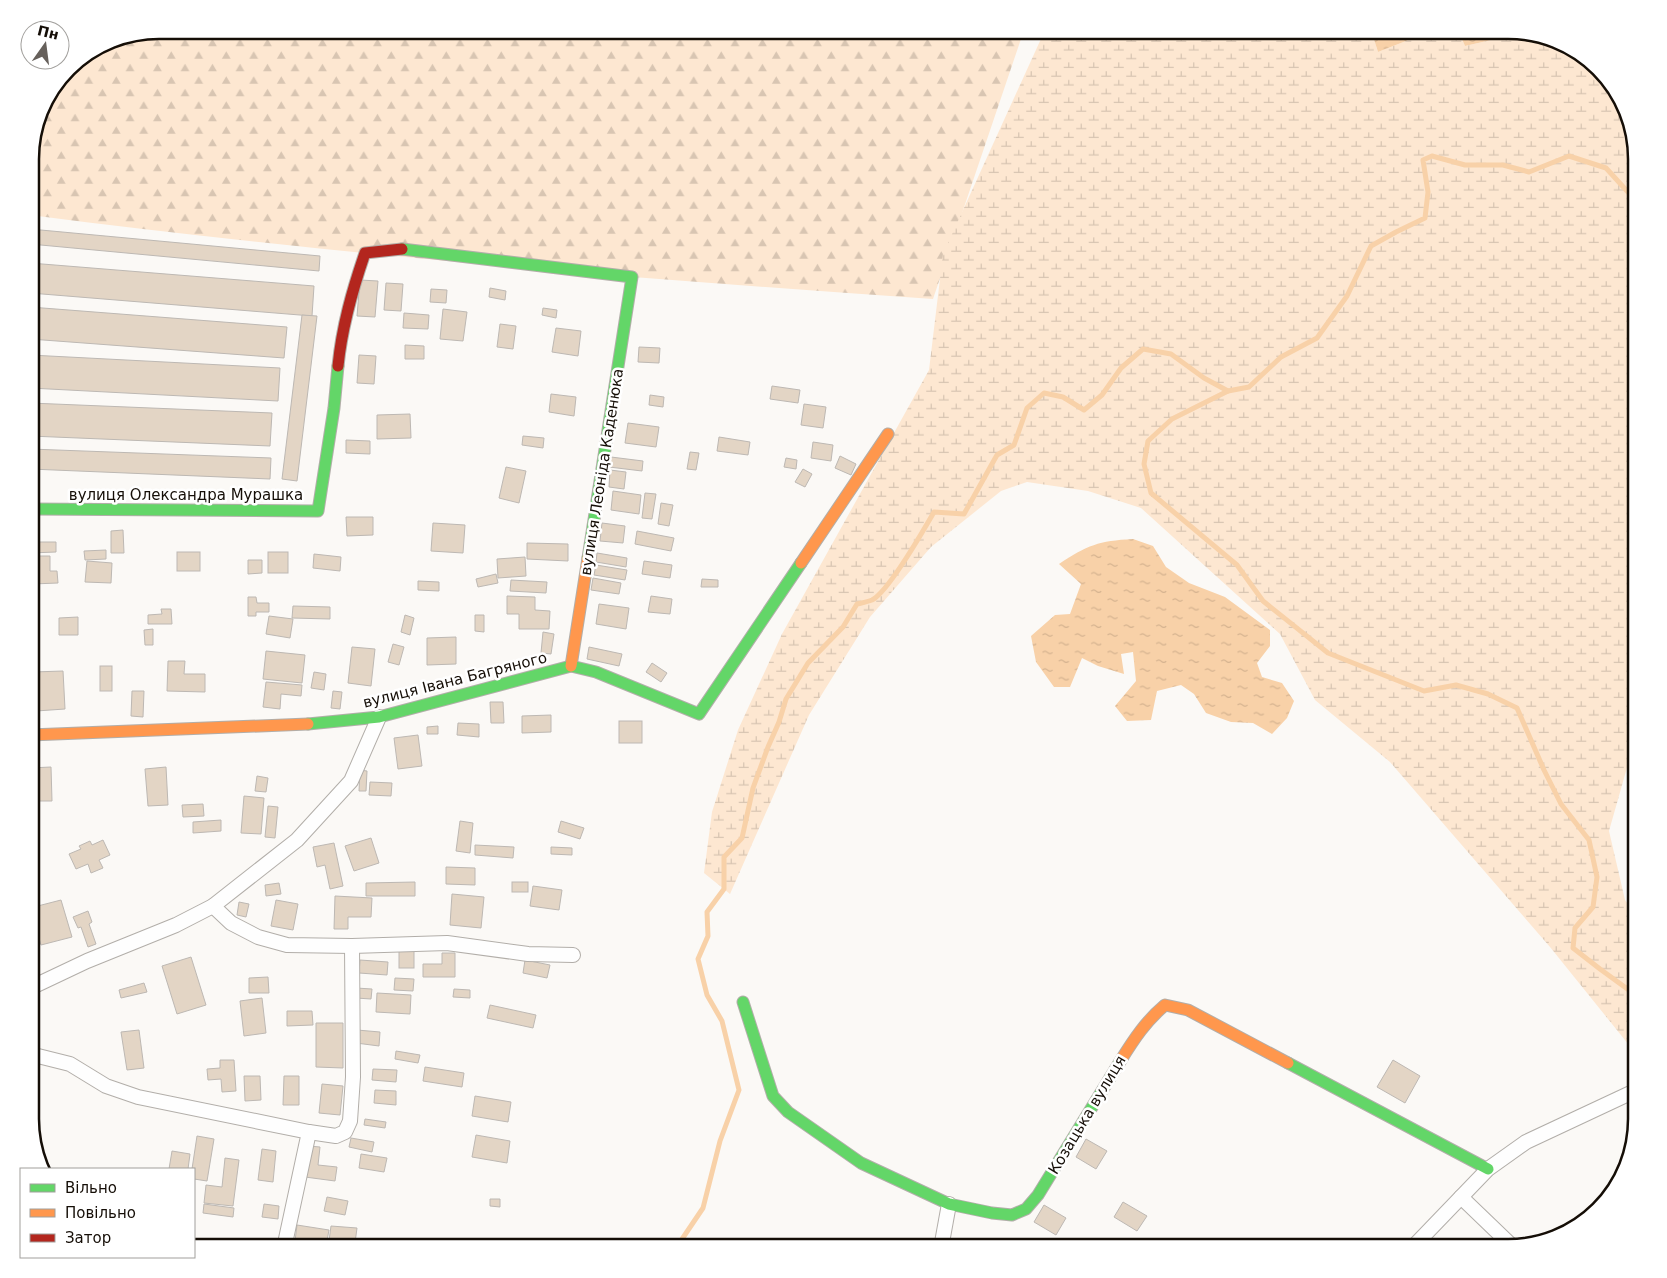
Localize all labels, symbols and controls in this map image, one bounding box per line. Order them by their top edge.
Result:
north arrow [20,20,70,70]
text: Пн [36,22,60,43]
street label: вулиця Леоніда Каденюка [577,367,627,577]
street label: вулиця Олександра Мурашка [69,486,303,504]
street label: вулиця Івана Багряного [361,648,549,712]
street label: Козацька вулиця [1044,1052,1130,1178]
legend [20,1168,195,1258]
text: Вільно [65,1179,117,1197]
text: Повільно [65,1204,136,1222]
text: Затор [65,1229,111,1247]

